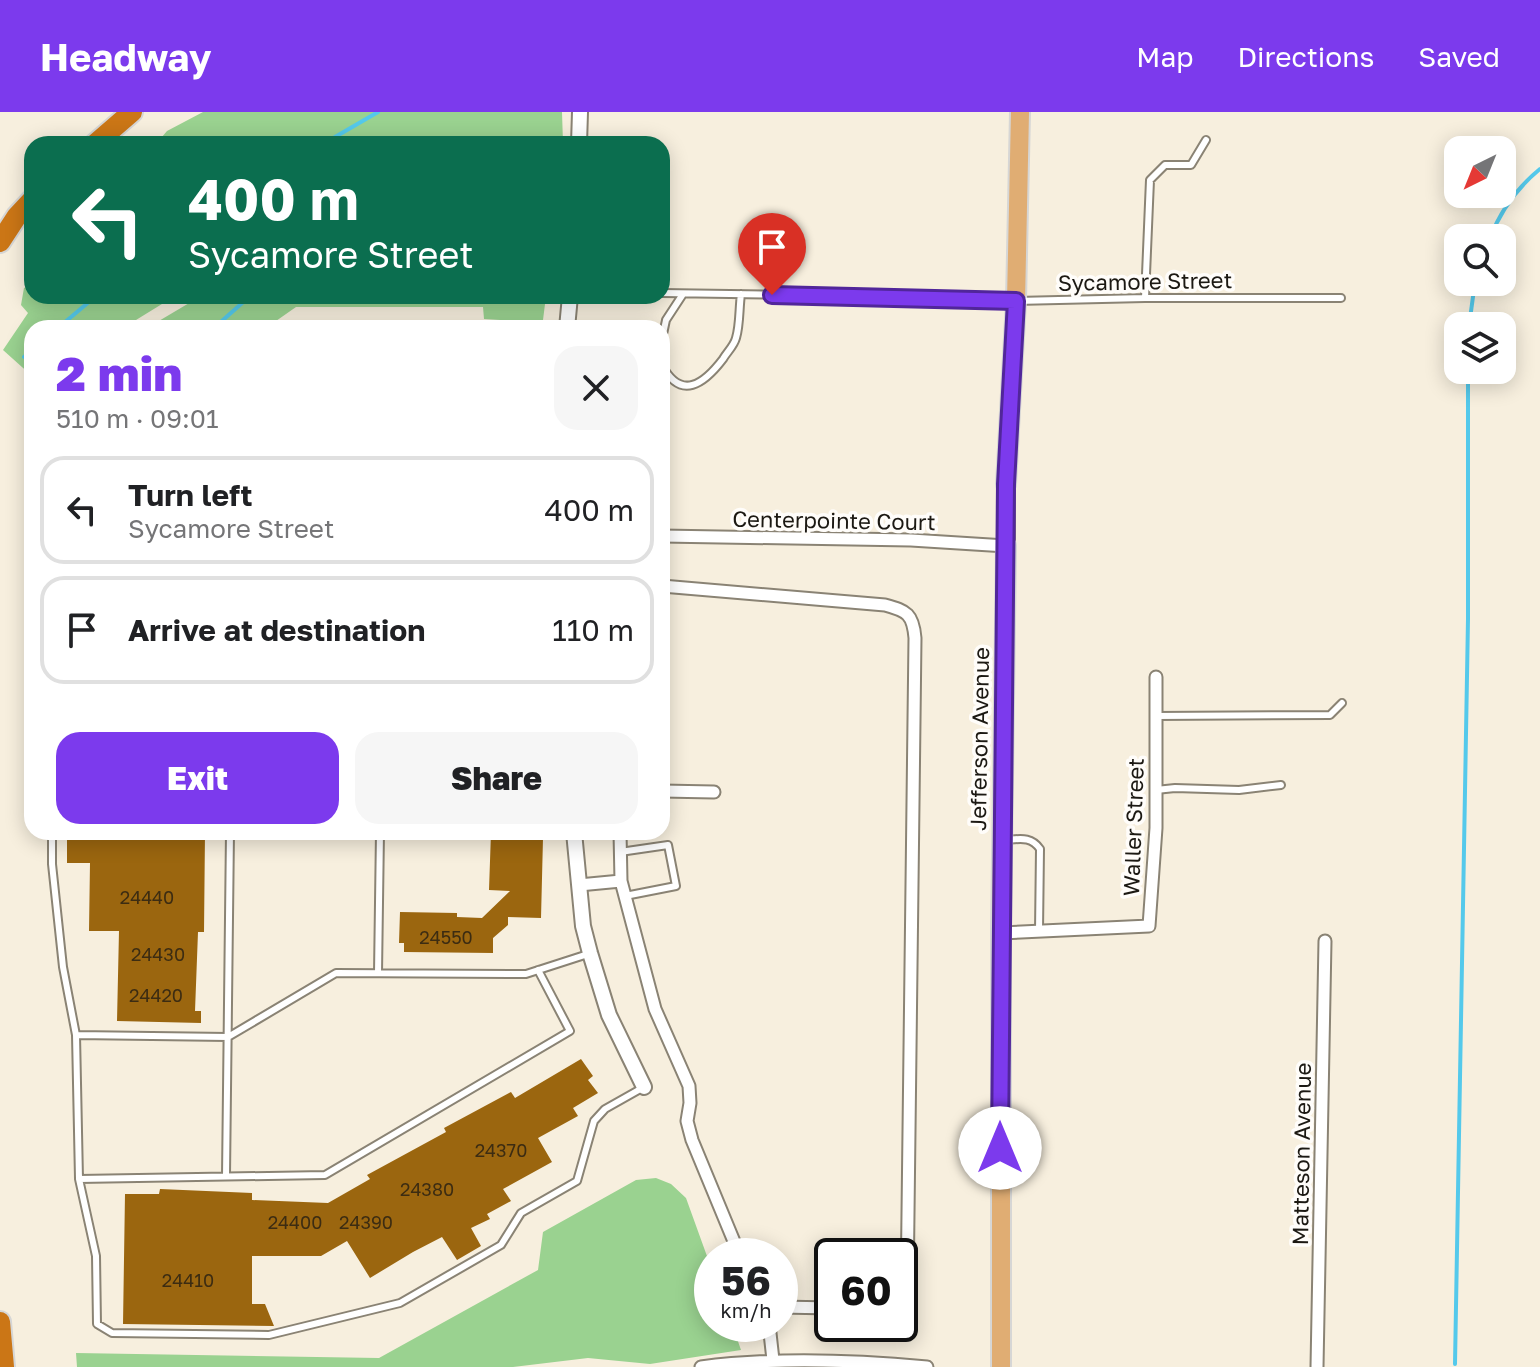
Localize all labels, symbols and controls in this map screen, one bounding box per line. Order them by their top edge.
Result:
text: Headway [40,34,212,79]
text: Map [1136,40,1193,73]
text: Directions [1237,40,1374,73]
text: Saved [1418,40,1500,73]
north arrow [1444,136,1516,208]
map controls [1444,136,1516,384]
text: 400 m [188,165,359,232]
icon: left [56,168,160,272]
pin [738,213,806,295]
button: search [1444,224,1516,296]
icon: arrive [750,225,794,269]
text: Sycamore Street [188,233,474,276]
street label: Sycamore Street [1057,266,1233,296]
button: layers [1444,312,1516,384]
text: 2 min [56,344,182,402]
button: close [554,346,638,430]
text: 510 m · 09:01 [56,403,219,434]
text: Turn left [128,477,253,513]
icon: left [60,488,104,532]
text: 400 m [544,492,634,528]
street label: Centerpointe Court [732,505,936,535]
text: Sycamore Street [128,513,334,544]
icon: arrive [60,608,104,652]
text: Arrive at destination [128,612,425,648]
text: 110 m [552,612,634,648]
street label: Jefferson Avenue [964,647,994,831]
button: Exit [56,732,339,824]
button: Share [355,732,638,824]
street label: Waller Street [1117,757,1149,897]
house number: 24440 [120,886,174,908]
house number: 24550 [419,926,473,948]
house number: 24430 [131,943,185,965]
house number: 24420 [129,984,183,1006]
street label: Matteson Avenue [1286,1062,1316,1246]
position arrow [958,1106,1042,1190]
house number: 24370 [475,1139,527,1161]
house number: 24380 [400,1178,454,1200]
house number: 24400 [268,1211,322,1233]
house number: 24390 [339,1211,393,1233]
speed limit sign: 60 [814,1238,918,1342]
text: 56 [721,1256,771,1304]
house number: 24410 [162,1269,214,1291]
text: km/h [721,1298,771,1322]

